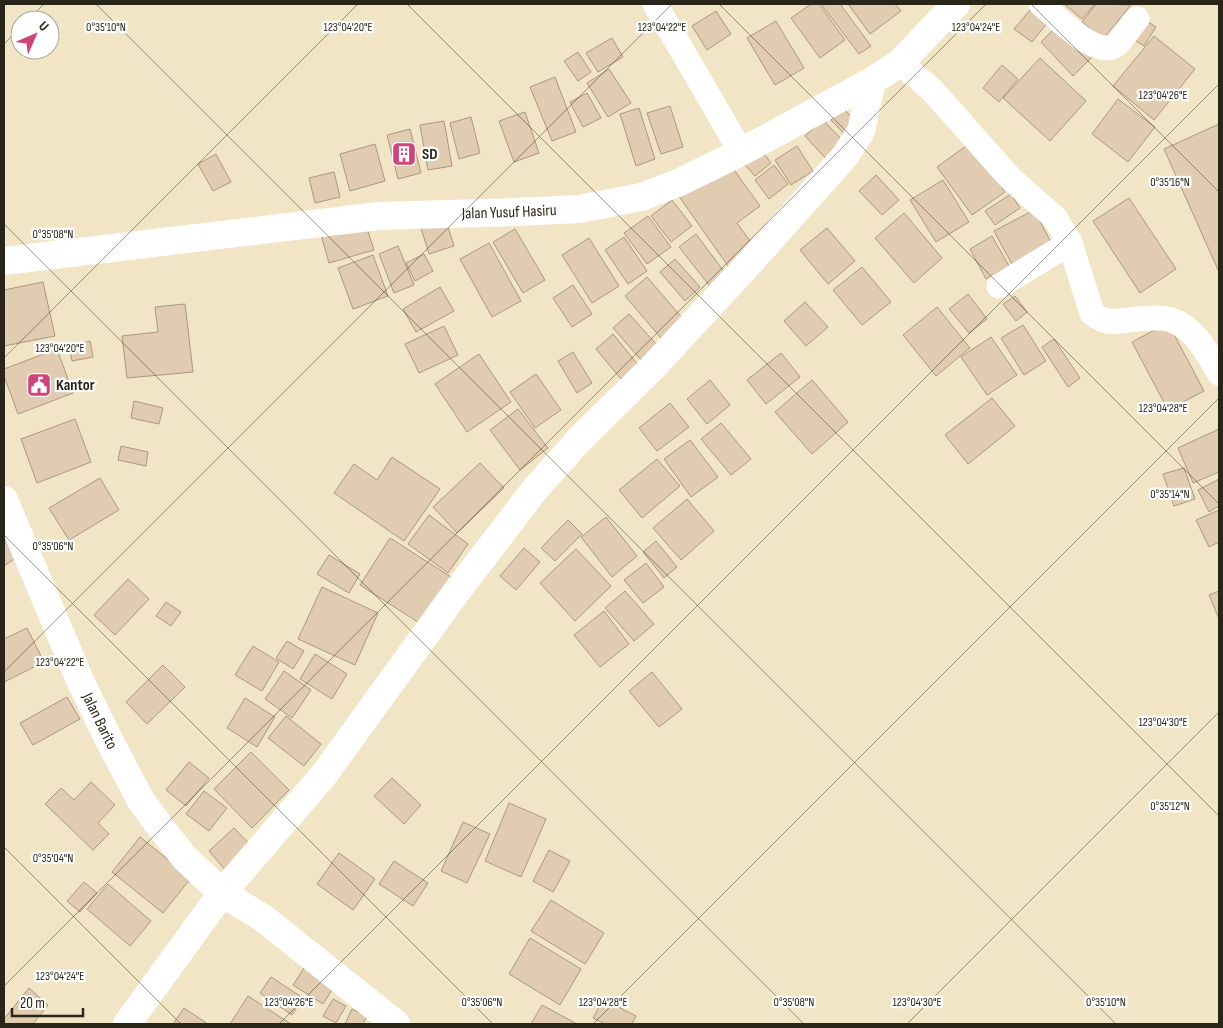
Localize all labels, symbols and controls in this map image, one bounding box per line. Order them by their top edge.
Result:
north arrow [10,10,60,60]
text: U [35,18,52,35]
text: 0°35'10"N [86,20,126,35]
text: 123°04'20"E [324,20,373,35]
text: 123°04'22"E [638,20,686,35]
text: 123°04'24"E [952,20,1000,35]
text: 123°04'26"E [1139,88,1187,103]
building icon: SD [391,141,417,167]
place label: SD [422,145,438,164]
text: 0°35'16"N [1150,175,1190,190]
street label: Jalan Yusuf Hasiru [461,201,557,223]
text: 0°35'08"N [33,227,73,242]
text: 123°04'20"E [36,341,85,356]
public building icon: Kantor [26,372,52,398]
place label: Kantor [56,376,95,395]
text: 123°04'28"E [1139,401,1187,416]
text: 0°35'14"N [1150,487,1190,502]
text: 0°35'06"N [33,539,73,554]
text: 123°04'22"E [36,655,84,670]
street label: Jalan Barito [78,689,122,752]
text: 123°04'30"E [1139,715,1188,730]
text: 0°35'12"N [1150,799,1190,814]
text: 0°35'04"N [33,851,73,866]
text: 123°04'24"E [36,969,84,984]
scale bar [12,986,84,1018]
text: 20 m [20,994,45,1013]
text: 123°04'26"E [265,995,313,1010]
text: 0°35'06"N [462,995,502,1010]
text: 123°04'28"E [579,995,627,1010]
text: 0°35'08"N [774,995,814,1010]
text: 123°04'30"E [893,995,942,1010]
text: 0°35'10"N [1086,995,1126,1010]

